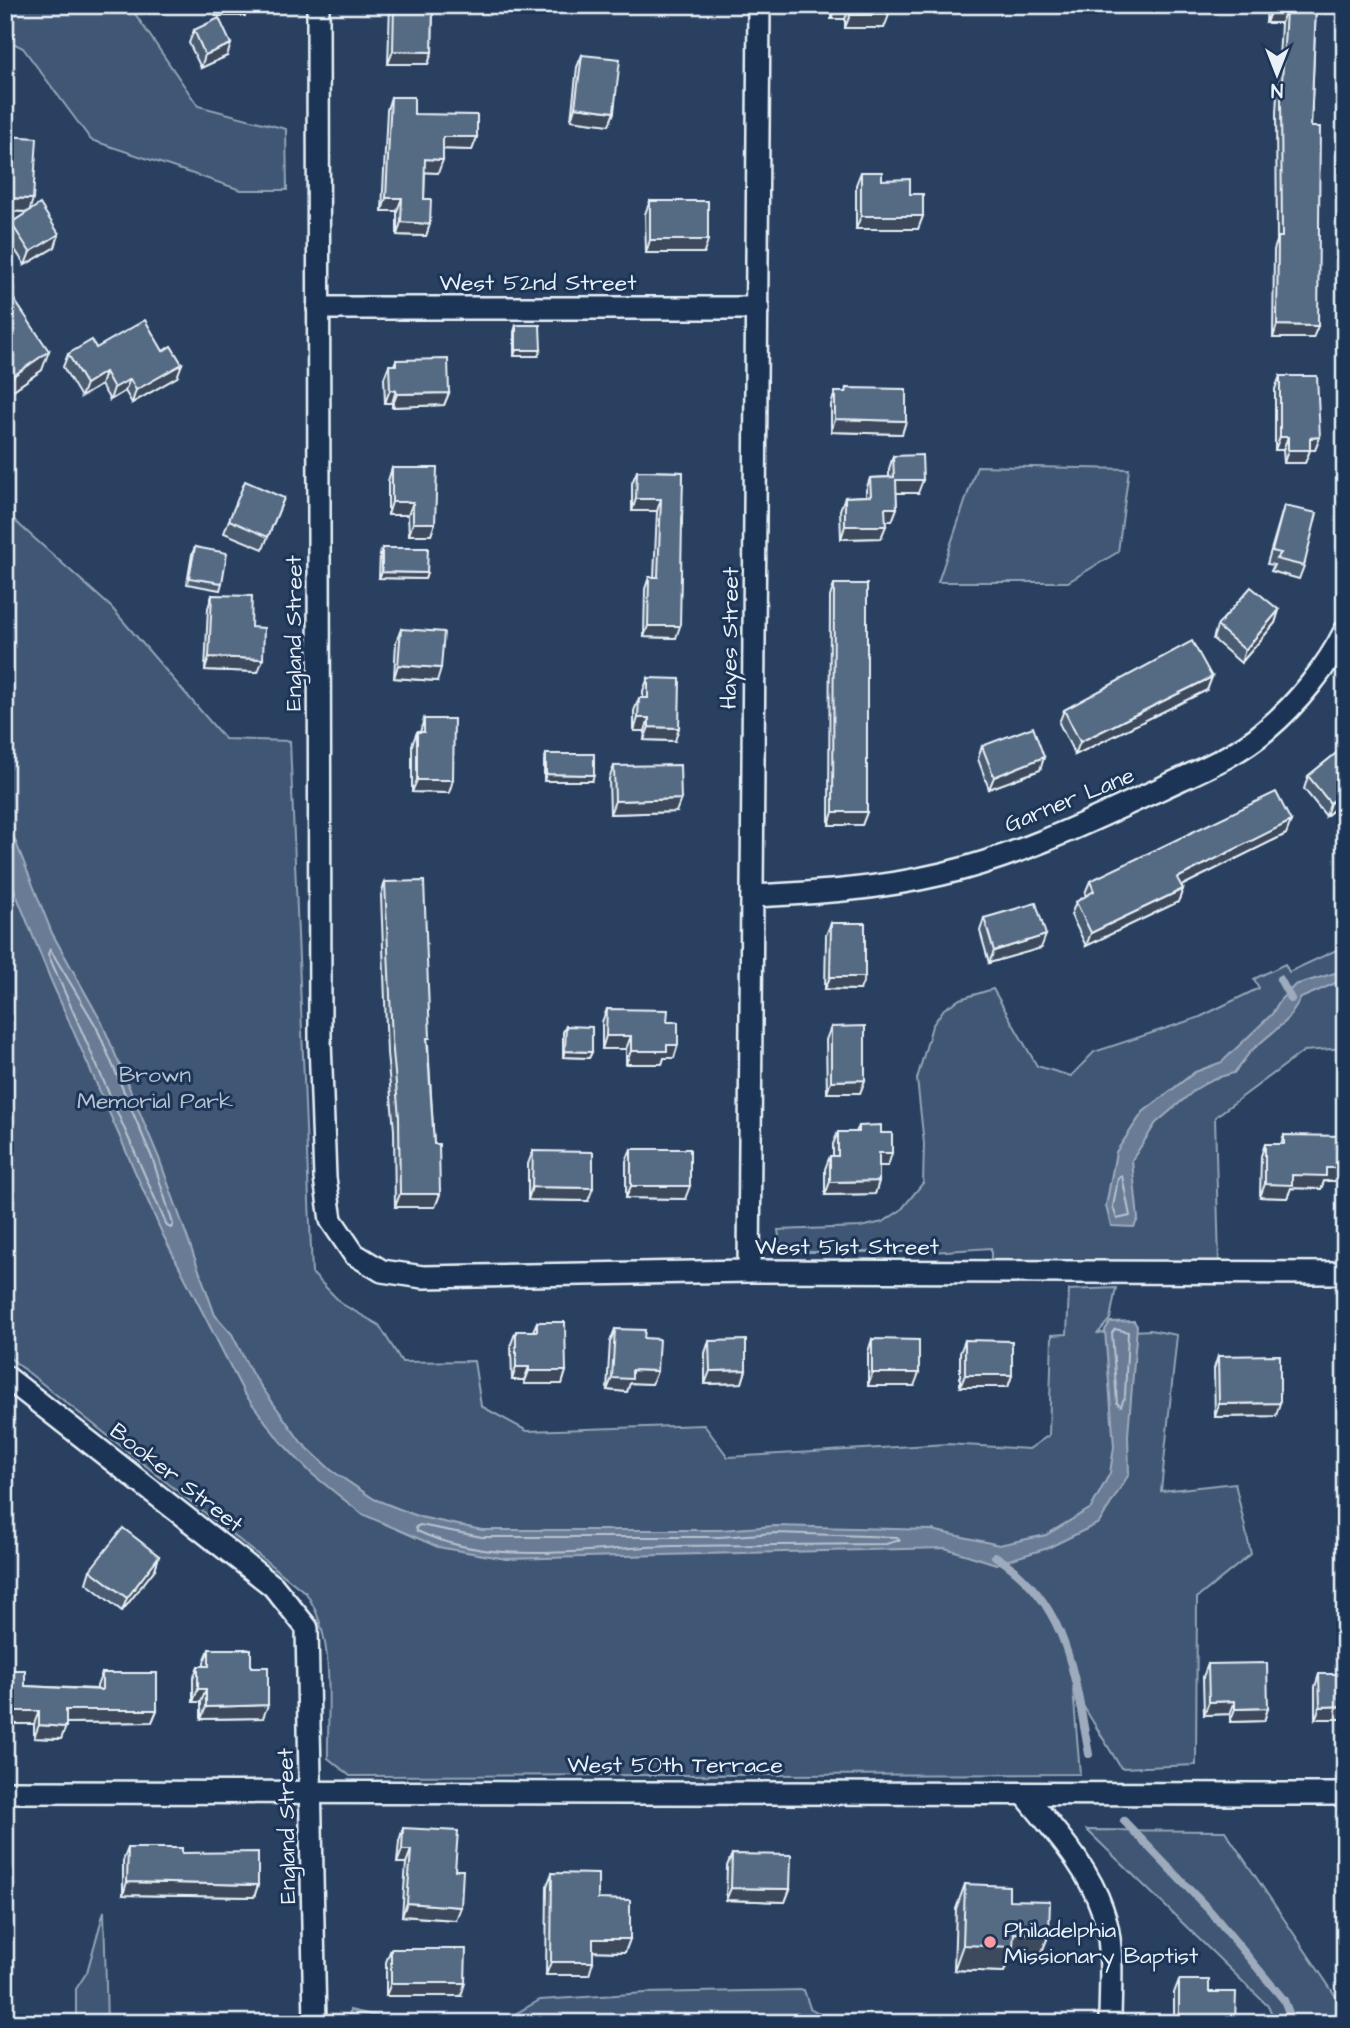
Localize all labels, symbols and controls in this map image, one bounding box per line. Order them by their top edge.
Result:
north arrow [1242,38,1312,108]
text: N [1271,76,1283,103]
street label: West 52nd Street [439,267,637,299]
street label: England Street [278,554,311,711]
street label: Hayes Street [713,566,748,710]
street label: Garner Lane [1000,759,1139,841]
park label: Brown Memorial Park [77,1059,233,1117]
street label: West 51st Street [755,1231,940,1263]
street label: Booker Street [103,1415,250,1541]
street label: England Street [270,1747,305,1904]
street label: West 50th Terrace [567,1749,783,1781]
place label: Philadelphia Missionary Baptist [1004,1914,1199,1973]
marker: Philadelphia Missionary Baptist [982,1934,998,1950]

